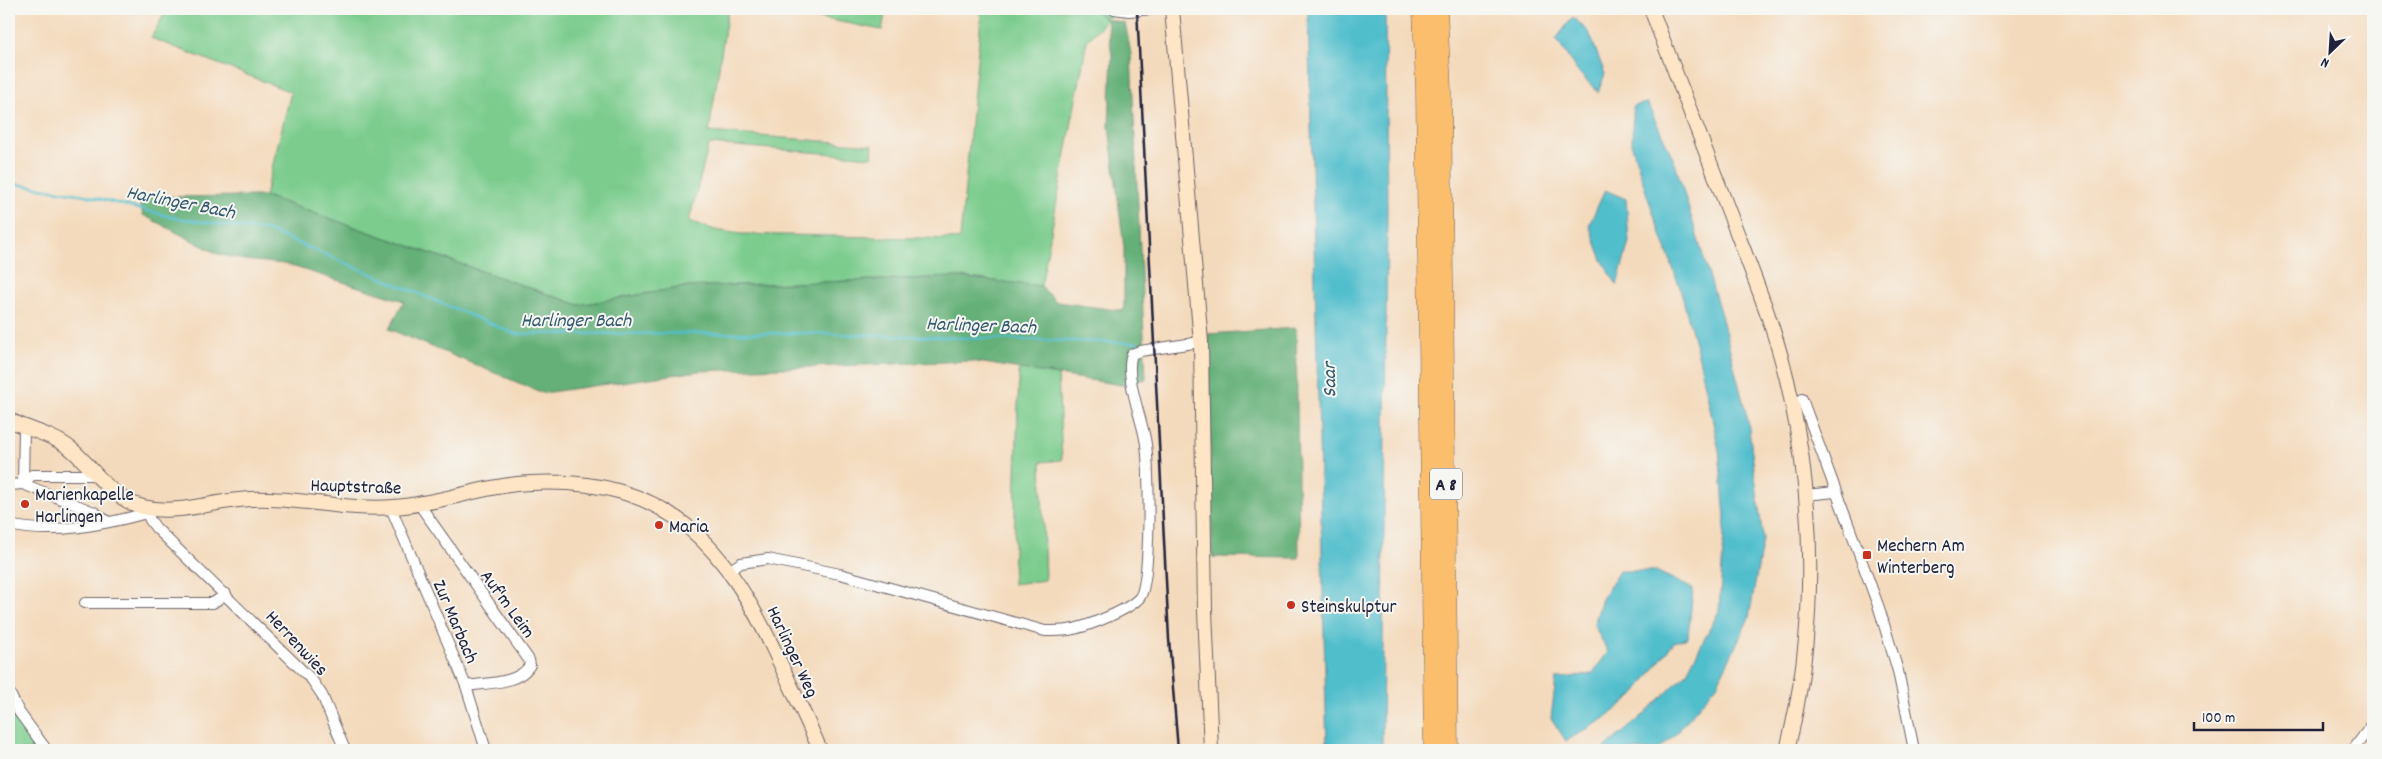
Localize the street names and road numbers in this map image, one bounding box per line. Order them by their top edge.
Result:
road number: A 8 [1430,468,1462,499]
street label: Hauptstraße [310,473,402,504]
street label: Auf'm Leim [472,565,540,645]
street label: Zur Marbach [424,576,484,668]
street label: Harlinger Weg [758,602,824,703]
street label: Herrenwies [258,605,333,683]

